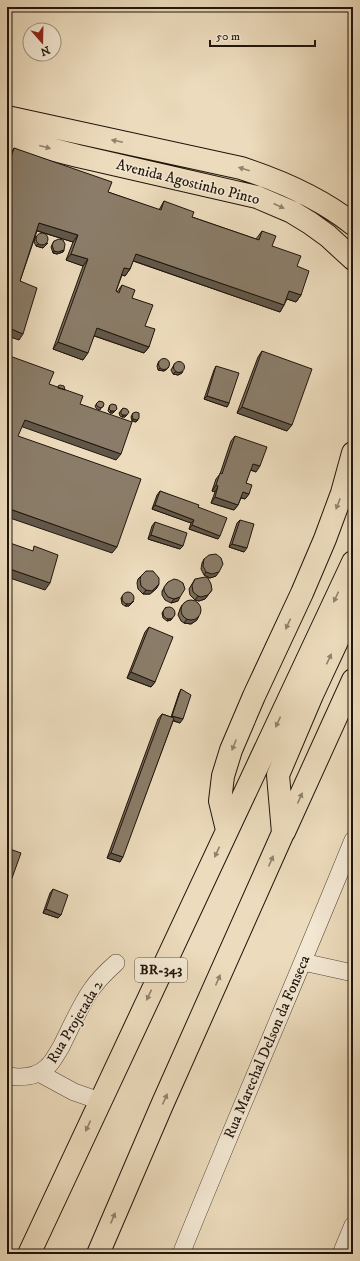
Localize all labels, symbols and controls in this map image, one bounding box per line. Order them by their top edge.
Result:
north arrow [22,22,62,62]
scale bar [210,22,315,48]
text: 50 m [216,29,240,44]
text: N [38,42,52,59]
one-way arrow [111,137,123,143]
one-way arrow [39,145,51,151]
street label: Avenida Agostinho Pinto [114,155,262,209]
one-way arrow [238,166,250,172]
one-way arrow [274,203,285,209]
one-way arrow [335,498,341,510]
one-way arrow [333,592,339,603]
one-way arrow [285,618,291,629]
one-way arrow [326,654,332,665]
one-way arrow [275,716,281,728]
one-way arrow [230,739,236,751]
one-way arrow [297,791,303,803]
one-way arrow [214,847,220,858]
one-way arrow [268,856,274,867]
street label: Rua Marechal Delson da Fonseca [220,952,315,1142]
road number: BR-343 [135,958,187,982]
one-way arrow [215,975,221,986]
street label: Rua Projetada 2 [43,976,108,1067]
one-way arrow [146,990,152,1001]
one-way arrow [162,1093,168,1104]
one-way arrow [85,1120,91,1131]
one-way arrow [110,1213,116,1224]

